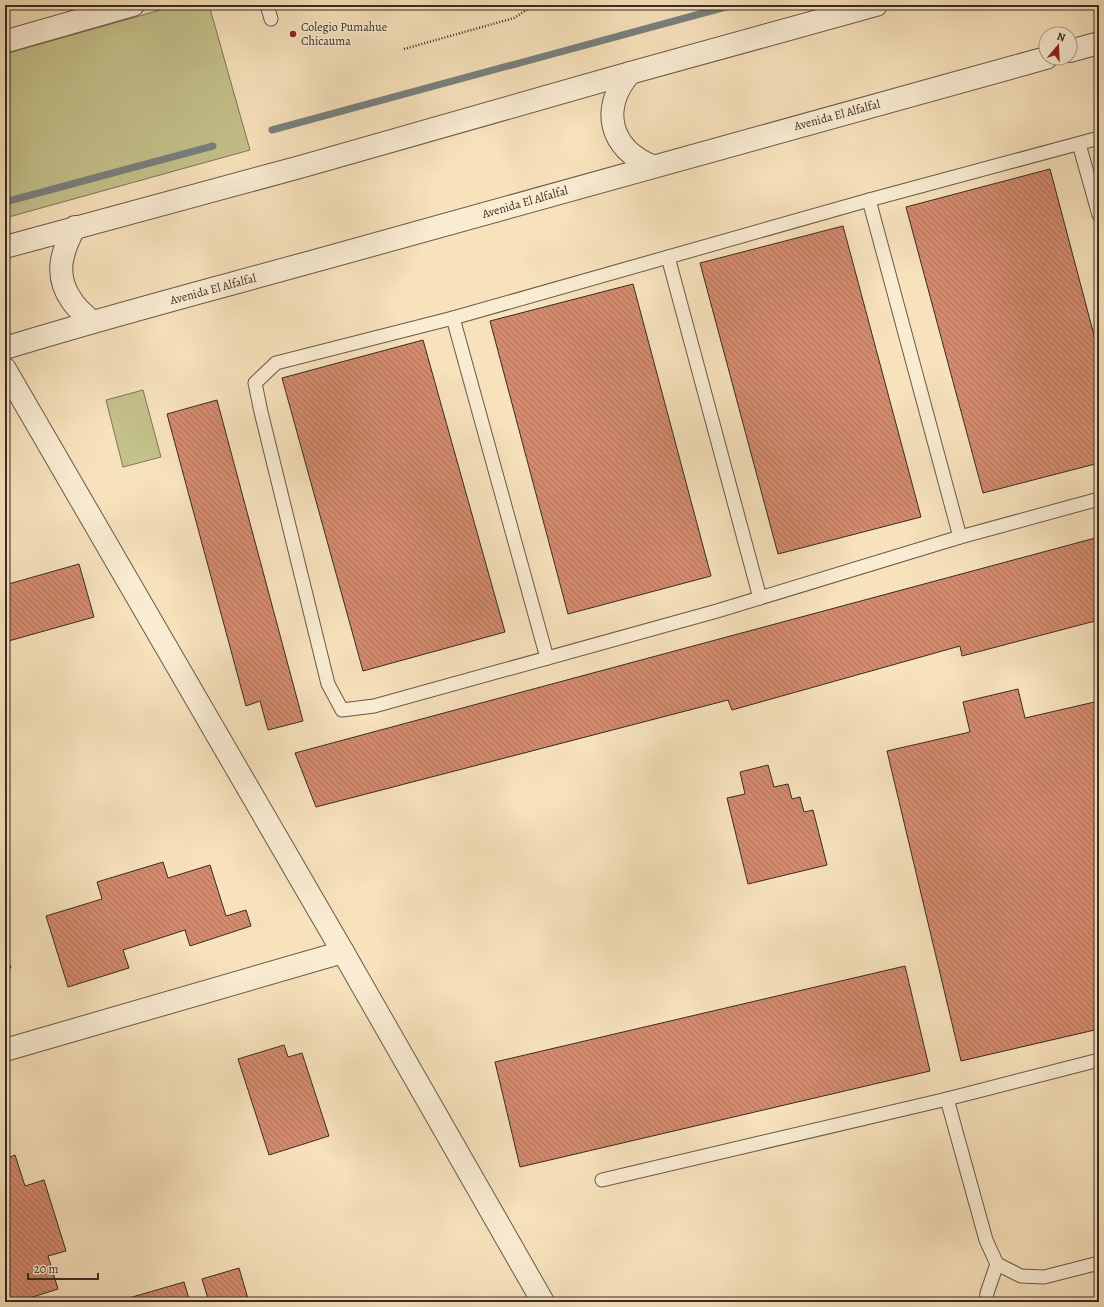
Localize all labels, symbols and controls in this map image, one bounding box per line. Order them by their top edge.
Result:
place label: Colegio Pumahue Chicauma [301,19,387,49]
north arrow [1038,26,1078,66]
marker: Colegio Pumahue Chicauma [288,29,298,39]
text: N [1055,29,1067,45]
street label: Avenida El Alfalfal [791,96,882,134]
street label: Avenida El Alfalfal [479,182,570,222]
street label: Avenida El Alfalfal [167,270,258,308]
scale bar [28,1255,98,1281]
text: 20 m [34,1261,58,1277]

